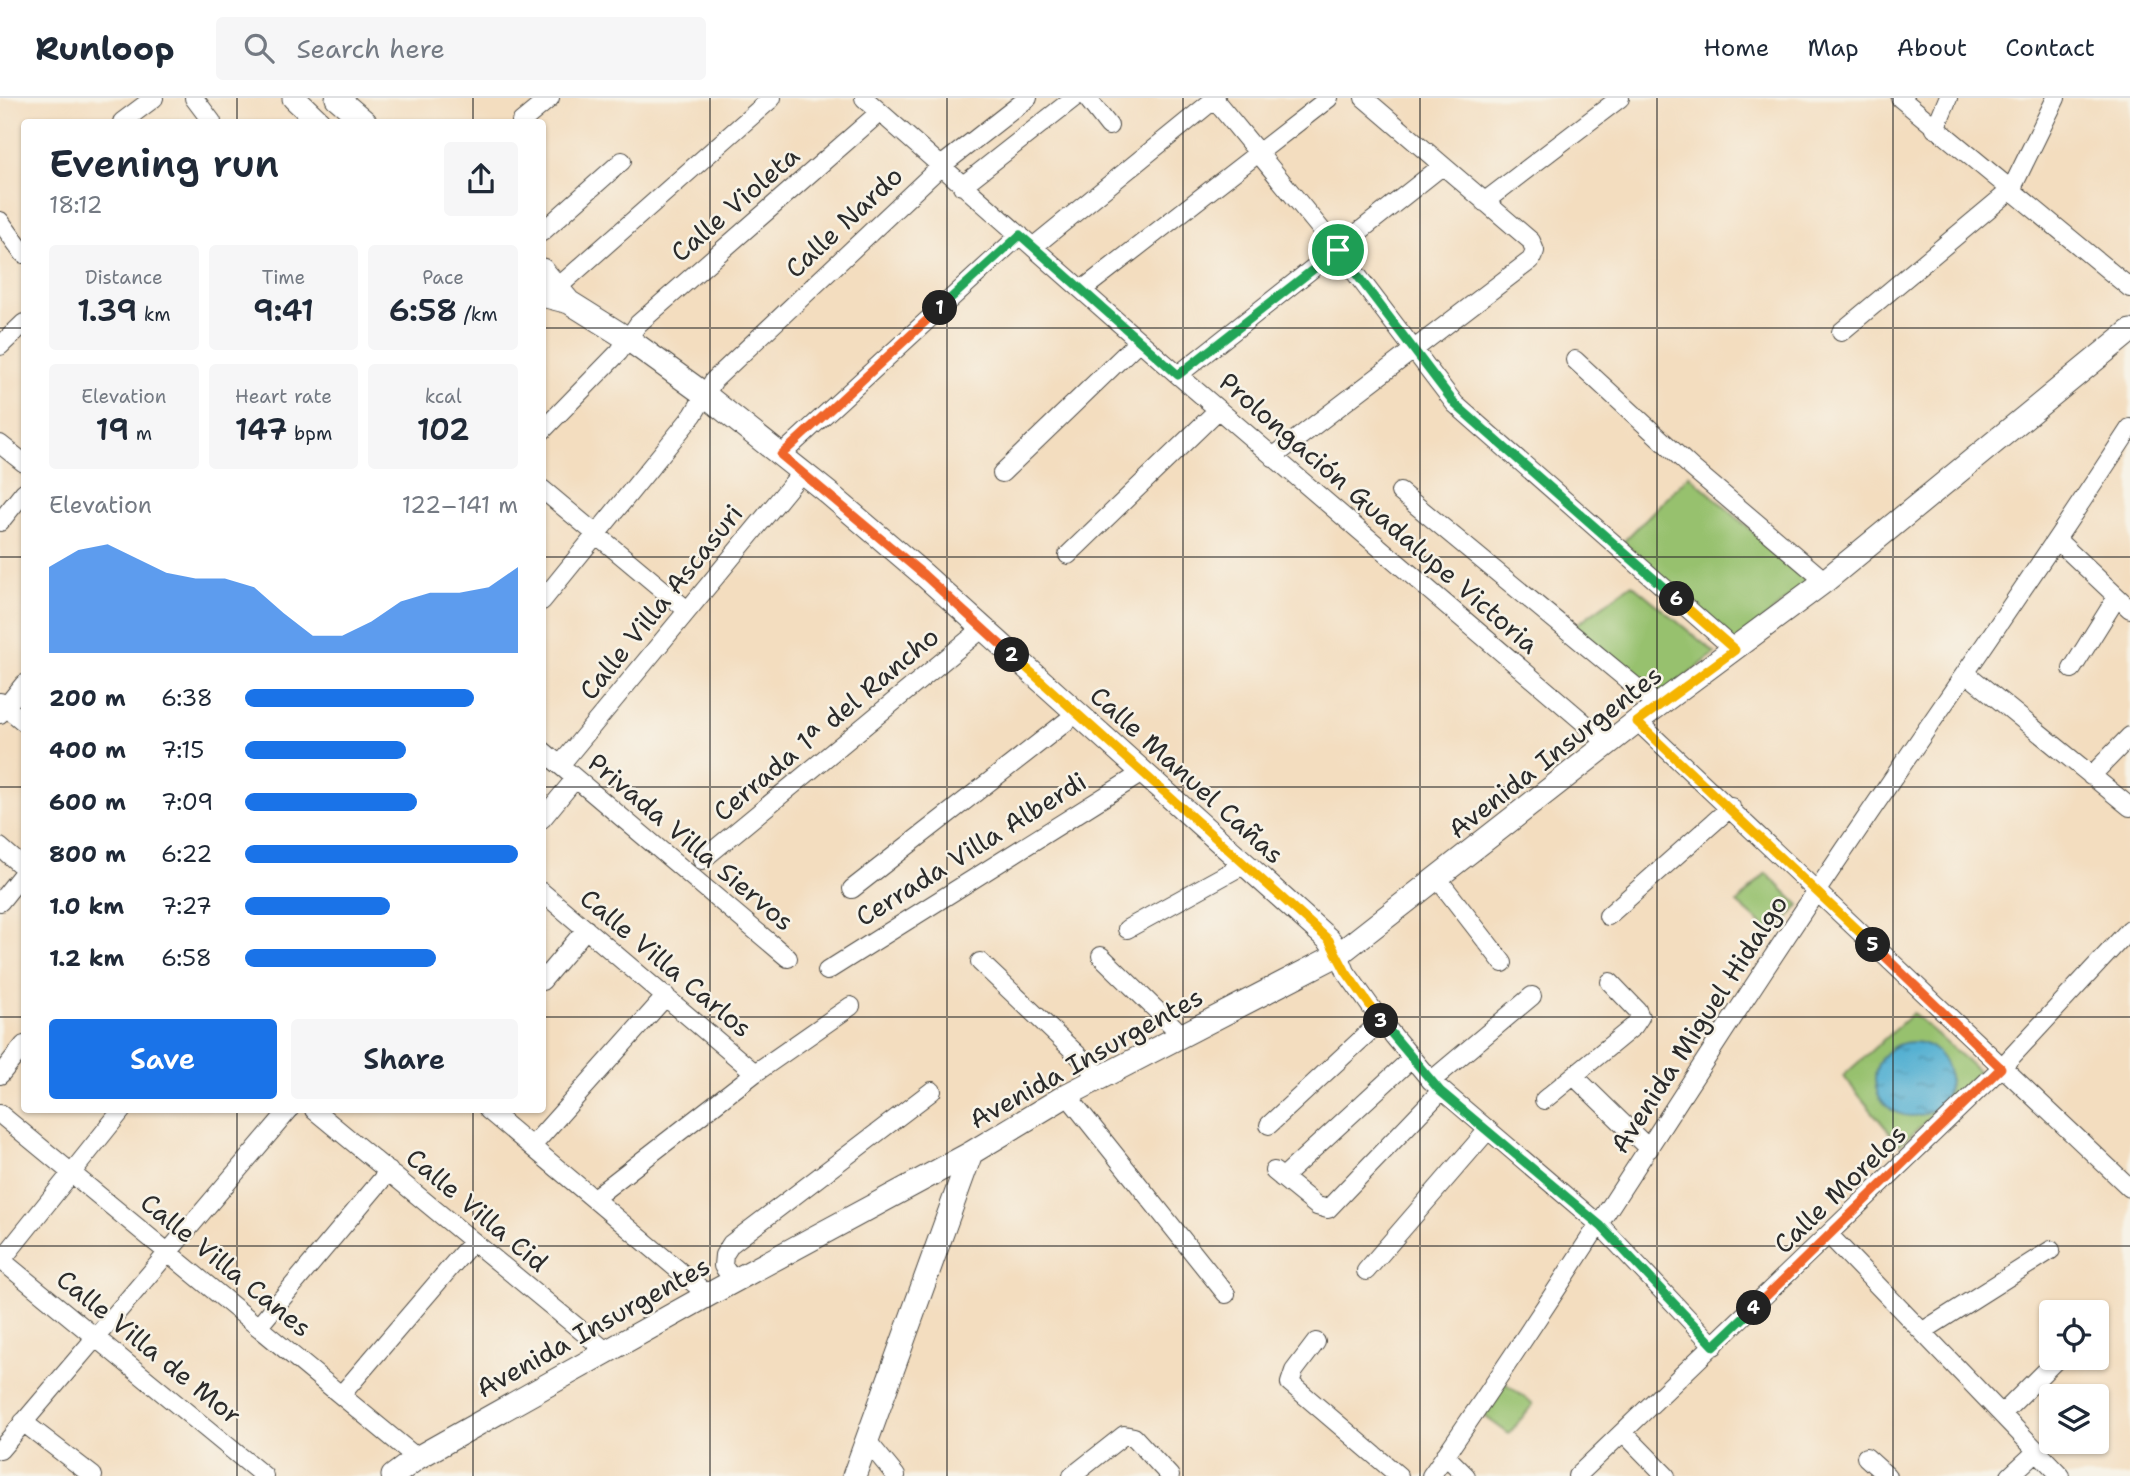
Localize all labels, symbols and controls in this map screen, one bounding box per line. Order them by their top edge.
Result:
search box [216,17,706,80]
text: Runloop [35,26,174,71]
icon: search [240,29,278,67]
text: Search here [296,31,445,66]
text: Home [1703,32,1769,64]
text: Map [1807,32,1859,64]
text: About [1897,32,1967,64]
text: Contact [2005,32,2095,64]
text: Evening run [49,138,279,189]
street label: Calle Violeta [663,138,806,269]
button: share [444,142,518,216]
street label: Calle Nardo [777,158,910,285]
text: 18:12 [49,190,103,220]
pin [1308,220,1368,280]
icon: arrive [1319,231,1357,269]
text: Distance [85,265,163,290]
text: Time [262,265,305,290]
text: Pace [422,265,464,290]
text: 1.39 [77,290,137,331]
text: 9:41 [253,290,314,331]
text: 6:58 [389,290,457,331]
pin: 1 [922,290,958,326]
text: 1 [935,295,944,320]
text: km [137,302,171,327]
text: /km [457,302,498,327]
street label: Prolongación Guadalupe Victoria [1212,364,1547,661]
text: Elevation [81,384,166,409]
text: Heart rate [235,384,332,409]
text: kcal [425,384,462,409]
text: 19 [96,409,129,450]
text: 147 [235,409,288,450]
text: 102 [417,409,470,450]
text: m [129,421,152,446]
text: bpm [288,421,332,446]
text: Elevation [49,490,152,520]
text: 122–141 m [402,490,518,520]
street label: Calle Villa Ascasuri [571,497,750,707]
pin: 6 [1660,582,1694,616]
text: 6 [1670,586,1683,611]
street label: Cerrada 1ª del Rancho [705,619,946,829]
pin: 2 [995,638,1030,672]
text: 2 [1005,642,1018,667]
street label: Avenida Insurgentes [1441,657,1669,846]
street label: Calle Manuel Cañas [1083,678,1292,871]
text: 200 m [49,683,126,713]
text: 6:38 [161,683,213,713]
text: 400 m [49,735,126,765]
text: 7:15 [161,735,204,765]
street label: Privada Villa Siervos [581,745,802,938]
street label: Cerrada Villa Alberdi [849,763,1093,934]
text: 600 m [49,787,126,817]
text: 7:09 [161,787,213,817]
text: 800 m [49,839,126,869]
text: 6:22 [161,839,212,869]
street label: Calle Villa Carlos [573,880,760,1045]
street label: Avenida Miguel Hidalgo [1602,888,1795,1160]
text: 1.0 km [49,891,124,921]
text: 7:27 [161,891,212,921]
pin: 5 [1856,928,1890,962]
text: 5 [1867,932,1878,957]
text: 1.2 km [49,943,125,973]
text: 6:58 [161,943,212,973]
street label: Avenida Insurgentes [963,979,1209,1136]
pin: 3 [1364,1004,1398,1038]
text: 3 [1374,1008,1387,1033]
button: Save [49,1019,277,1099]
button: Share [291,1019,518,1099]
street label: Calle Morelos [1766,1116,1914,1261]
street label: Calle Villa Cid [399,1140,556,1279]
street label: Calle Villa Canes [133,1185,319,1345]
street label: Avenida Insurgentes [470,1248,716,1405]
street label: Calle Villa de Mor [50,1261,249,1432]
pin: 4 [1736,1290,1772,1326]
text: 4 [1747,1295,1760,1320]
map controls [2039,1300,2109,1454]
button: locate [2039,1300,2109,1370]
button: layers [2039,1384,2109,1454]

